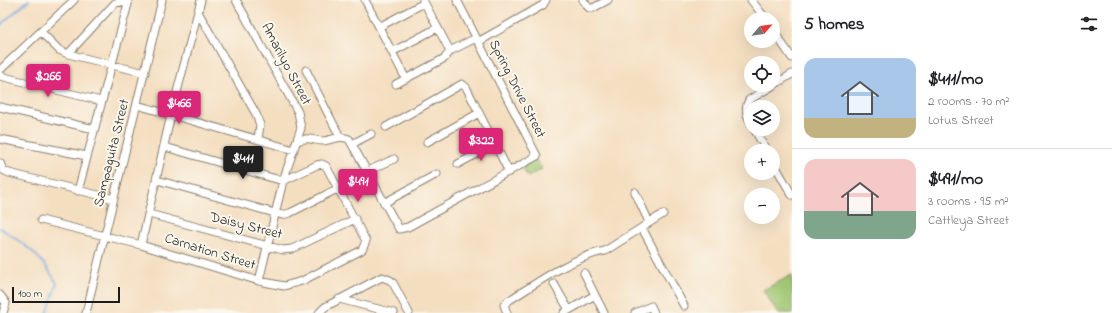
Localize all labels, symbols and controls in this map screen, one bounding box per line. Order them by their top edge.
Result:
north arrow [744,12,780,48]
map controls [744,12,780,224]
text: 5 homes [804,12,864,37]
icon: filters [1078,13,1100,35]
street label: Amarilyo Street [255,19,317,110]
street label: Spring Drive Street [482,36,551,143]
button: locate [744,56,780,92]
pin: $266 [24,64,72,98]
text: $266 [35,67,61,86]
text: $411/mo [928,67,983,92]
icon: home [836,74,884,122]
pin: $466 [155,91,203,125]
text: 2 rooms · 70 m² [928,92,1009,111]
text: $466 [167,94,191,113]
street label: Sampaguita Street [88,97,137,209]
button: layers [744,100,780,136]
text: Lotus Street [928,111,994,130]
pin: $322 [457,128,505,162]
text: $322 [468,131,494,150]
button: + [744,144,780,180]
pin: $411 [219,146,267,180]
text: $411 [232,149,254,168]
text: $491/mo [928,167,983,192]
pin: $491 [334,169,382,203]
text: $491 [347,172,369,191]
icon: home [836,175,884,223]
button: − [744,188,780,224]
text: 3 rooms · 95 m² [928,192,1009,211]
street label: Daisy Street [206,207,285,246]
text: Cattleya Street [928,211,1009,230]
street label: Carnation Street [162,228,258,276]
scale bar [12,285,120,304]
text: 100 m [18,286,42,302]

